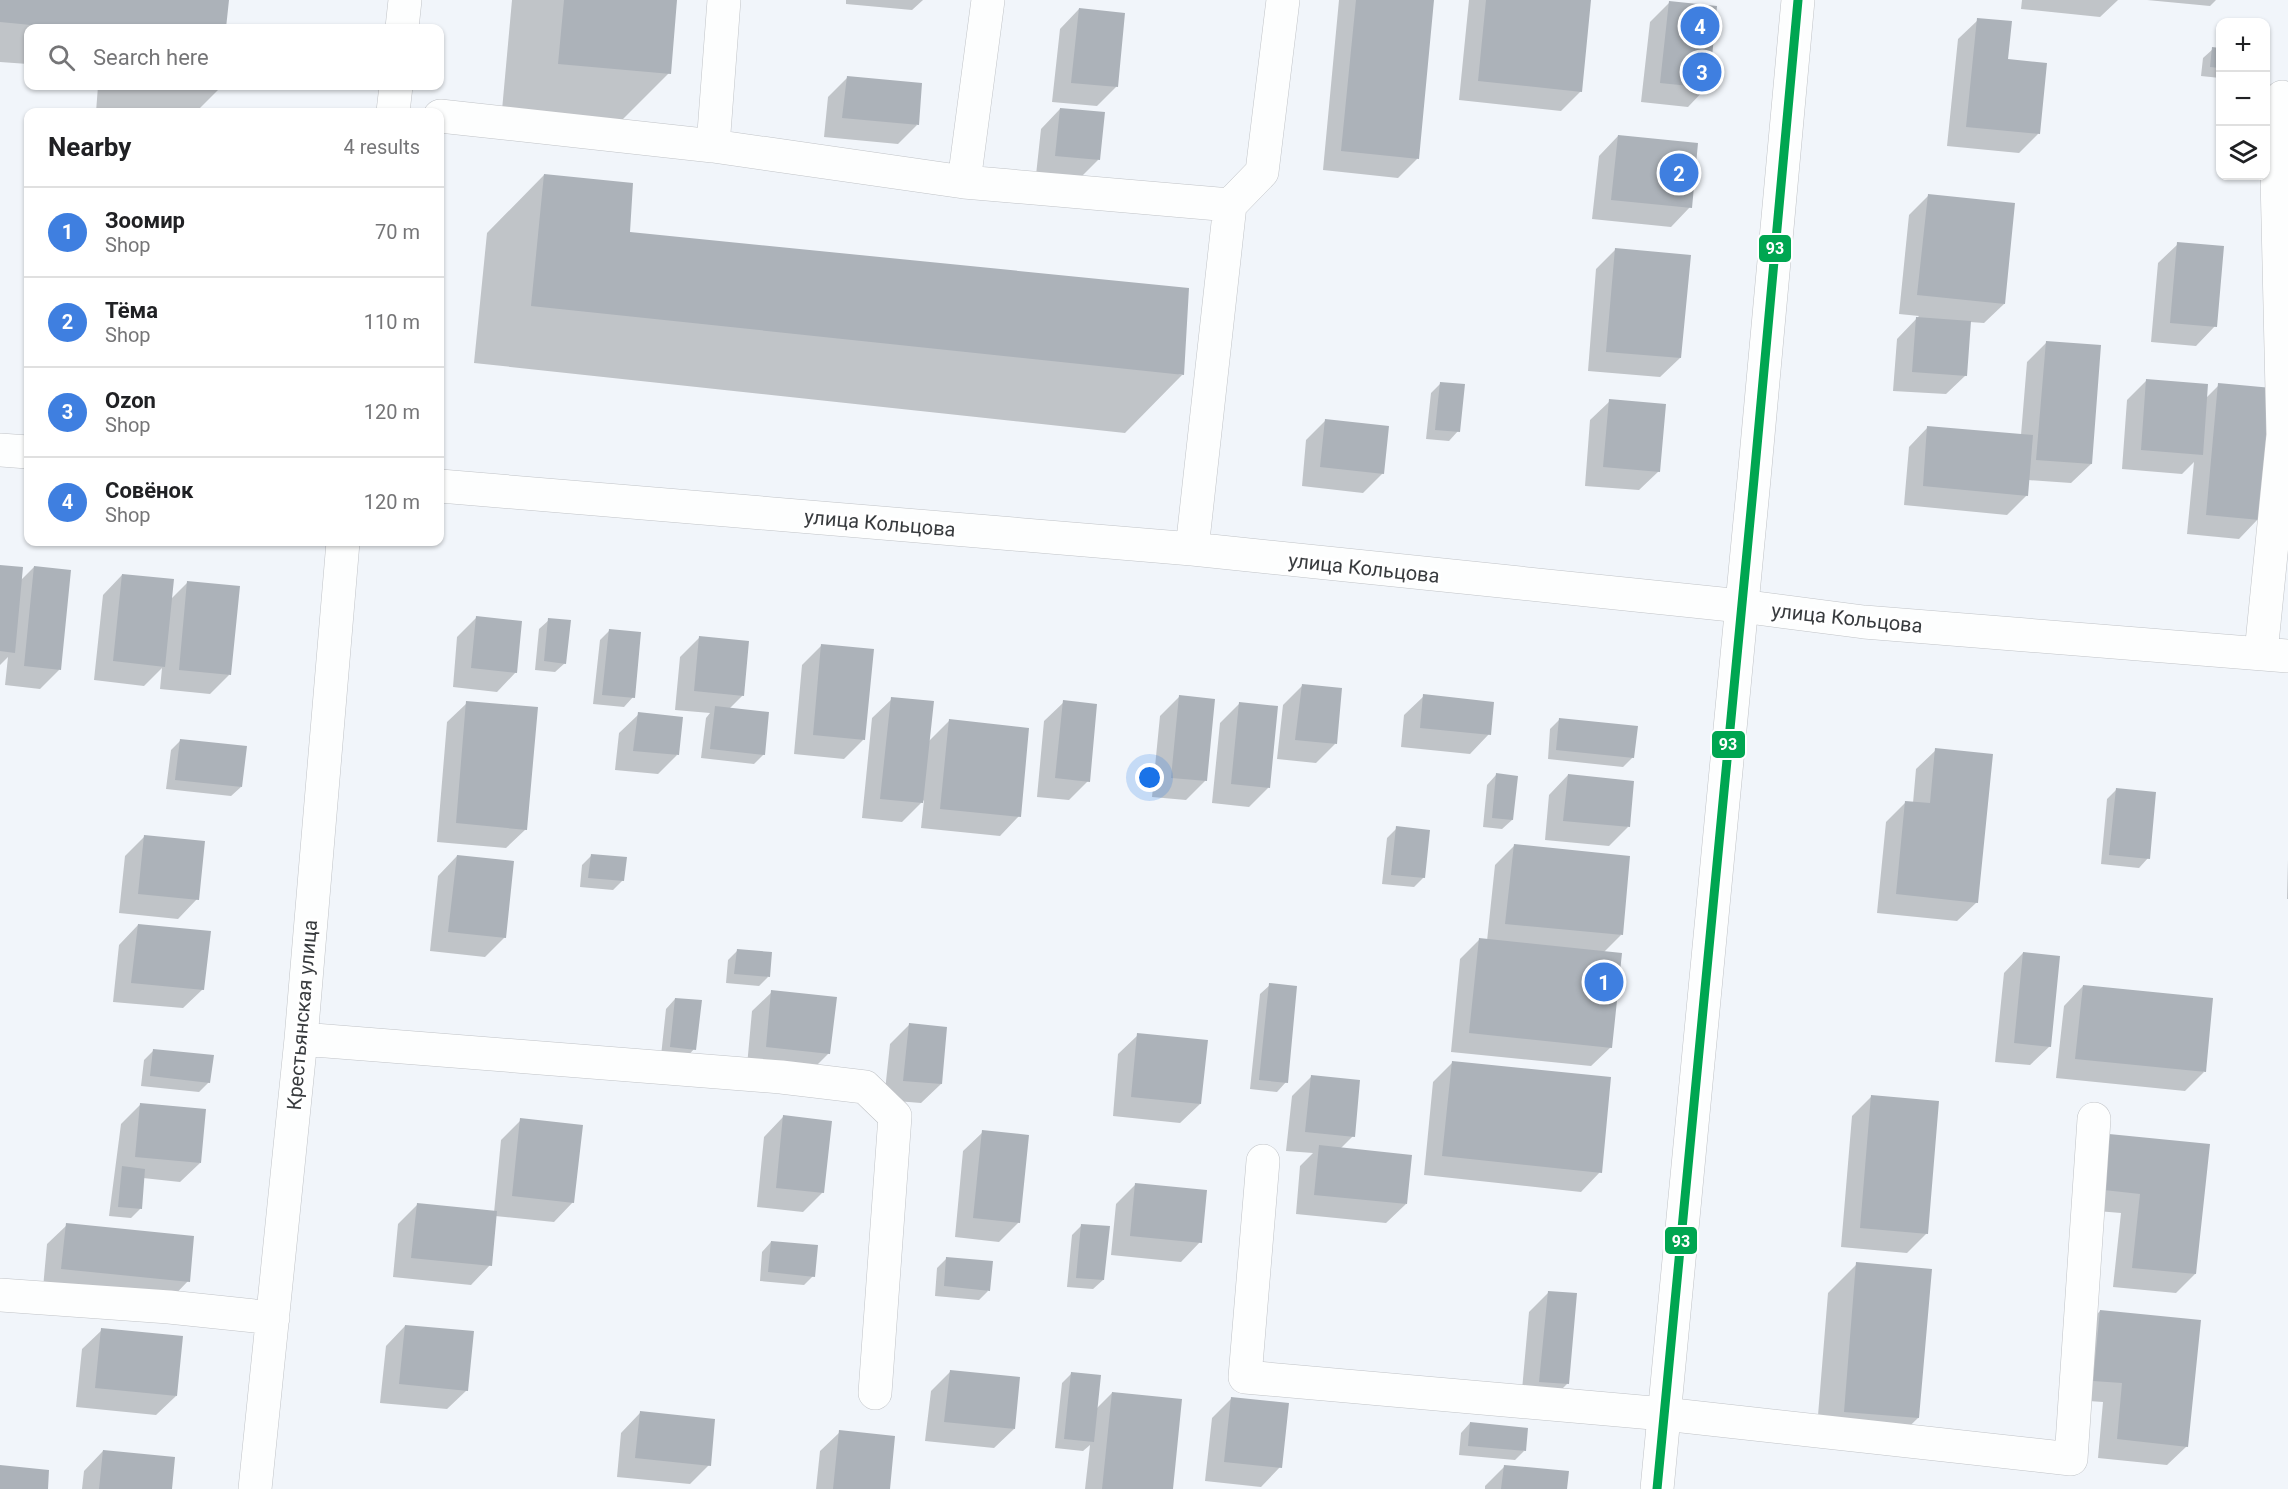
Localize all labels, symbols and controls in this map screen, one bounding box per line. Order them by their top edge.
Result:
pin: 4 [1680,3,1720,48]
map controls [2216,18,2270,180]
button: + [2216,18,2270,72]
search box [24,24,444,90]
icon: search [45,41,78,74]
text: Search here [93,45,209,70]
pin: 3 [1682,50,1722,94]
button: − [2216,72,2270,126]
button: layers [2216,126,2270,180]
text: Nearby [48,132,131,162]
text: 4 results [344,135,420,159]
pin: 2 [1660,150,1698,195]
text: Зоомир [105,208,185,233]
text: 1 [62,220,73,244]
text: 70 m [375,220,420,244]
text: Shop [105,233,151,257]
line badge: 93 [1758,234,1792,263]
text: 93 [1766,239,1784,258]
text: Тёма [105,298,158,323]
text: 2 [62,310,73,334]
text: 110 m [364,310,420,334]
text: Shop [105,323,151,347]
text: Ozon [105,388,156,413]
text: 3 [62,400,73,424]
text: 120 m [364,400,420,424]
text: Shop [105,413,151,437]
text: Совёнок [105,478,193,503]
text: 4 [62,490,73,514]
text: 120 m [364,490,420,514]
text: Shop [105,503,151,527]
street label: улица Кольцова [803,504,957,542]
street label: улица Кольцова [1287,548,1441,588]
street label: улица Кольцова [1770,598,1924,638]
line badge: 93 [1711,730,1746,759]
text: 93 [1719,735,1737,754]
your location [1135,763,1164,792]
street label: Крестьянская улица [282,919,322,1111]
pin: 1 [1584,960,1624,1004]
line badge: 93 [1664,1226,1698,1255]
text: 93 [1672,1232,1690,1251]

